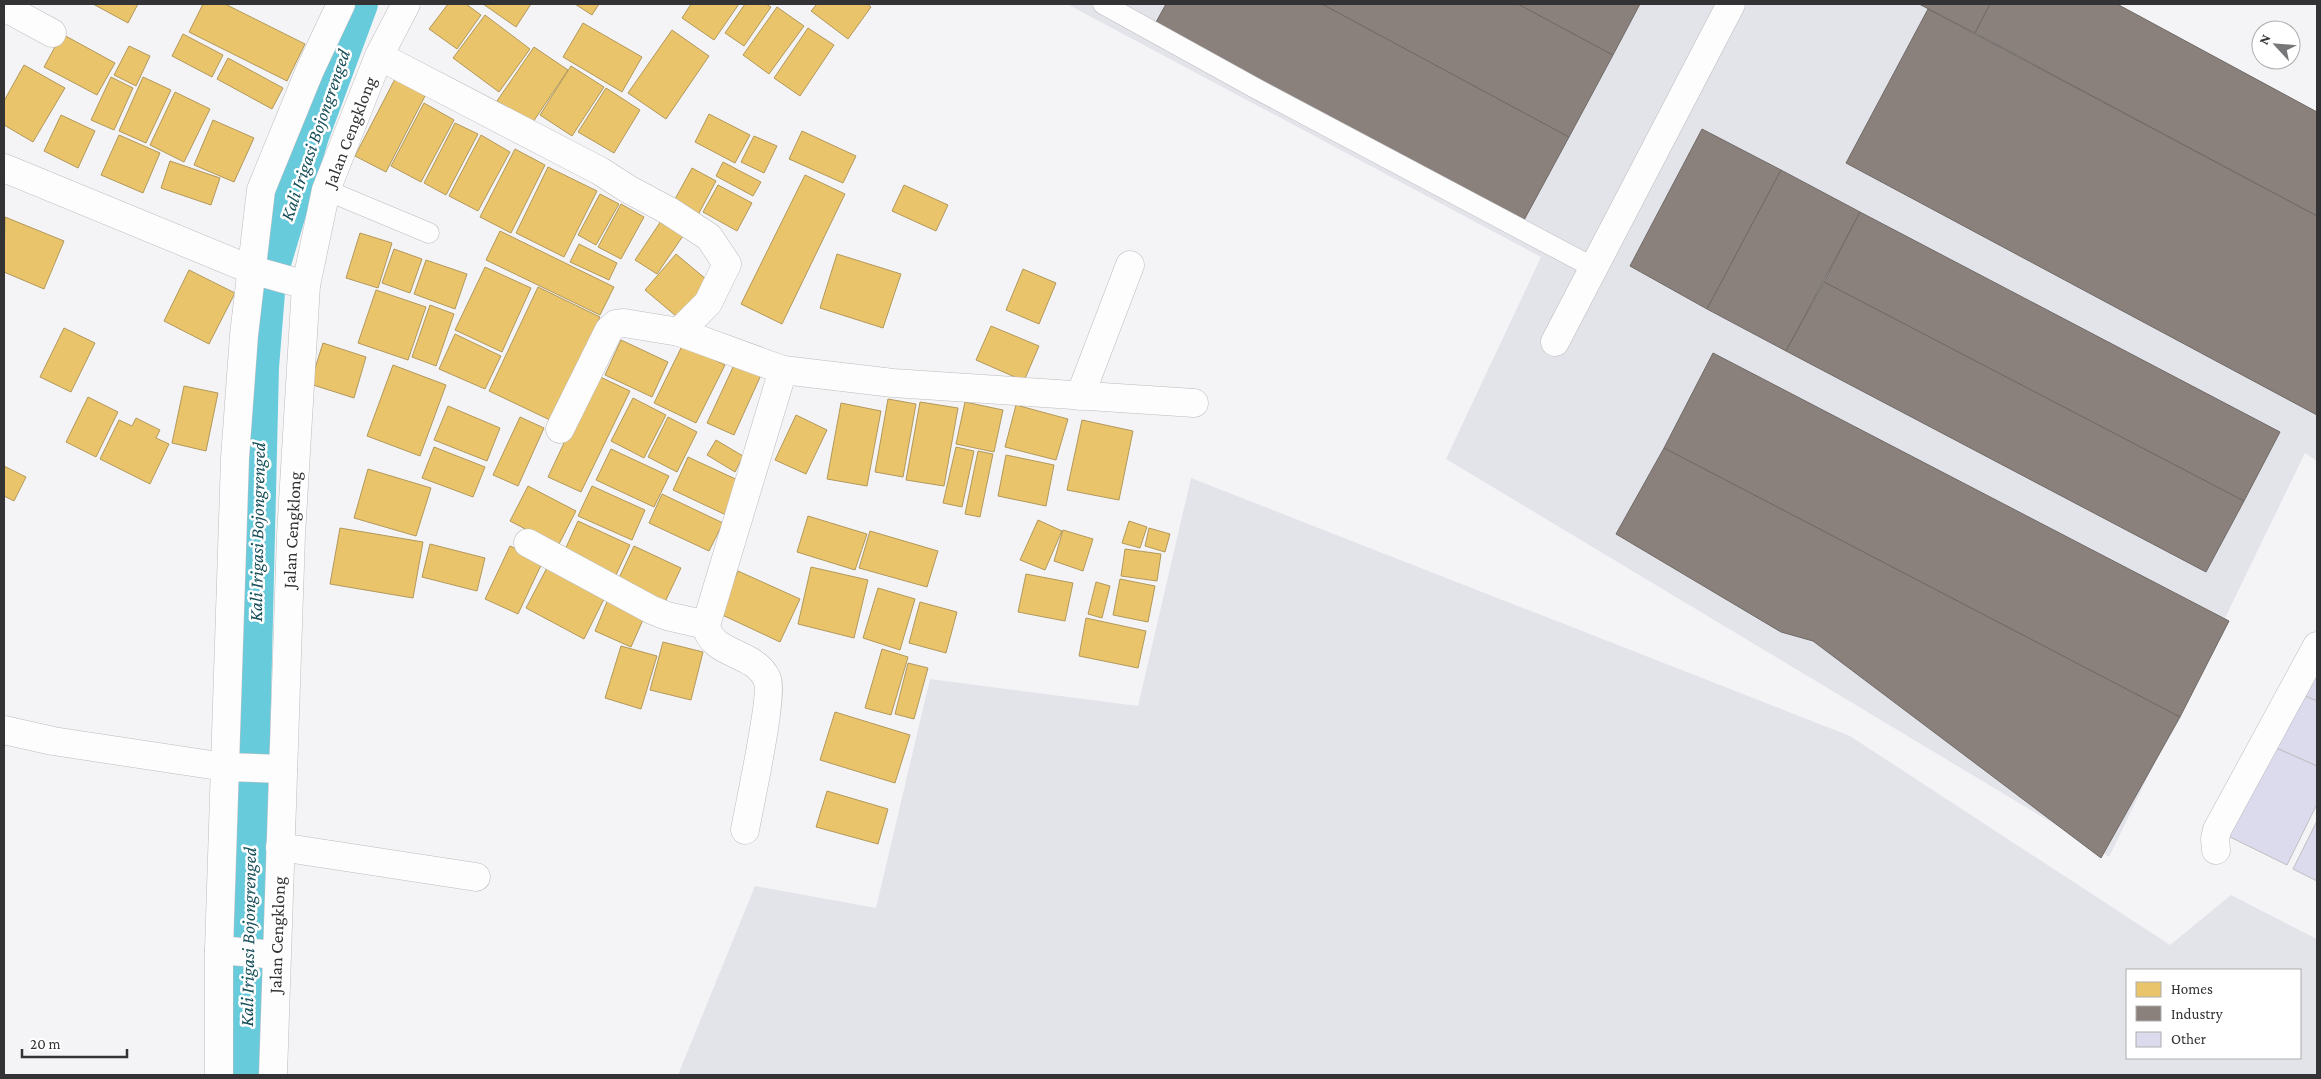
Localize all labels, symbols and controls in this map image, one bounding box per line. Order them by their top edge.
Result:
north arrow [2251,20,2301,70]
text: N [2255,31,2274,47]
water label: Kali Irigasi Bojongrenged [276,46,355,224]
street label: Jalan Cengklong [319,73,380,192]
water label: Kali Irigasi Bojongrenged [245,441,270,622]
street label: Jalan Cengklong [279,471,305,591]
water label: Kali Irigasi Bojongrenged [236,846,261,1027]
street label: Jalan Cengklong [265,876,289,996]
legend [2126,969,2301,1059]
text: Homes [2171,981,2213,997]
text: Industry [2171,1006,2223,1023]
scale bar [22,1026,128,1058]
text: Other [2171,1031,2207,1047]
text: 20 m [30,1036,61,1052]

